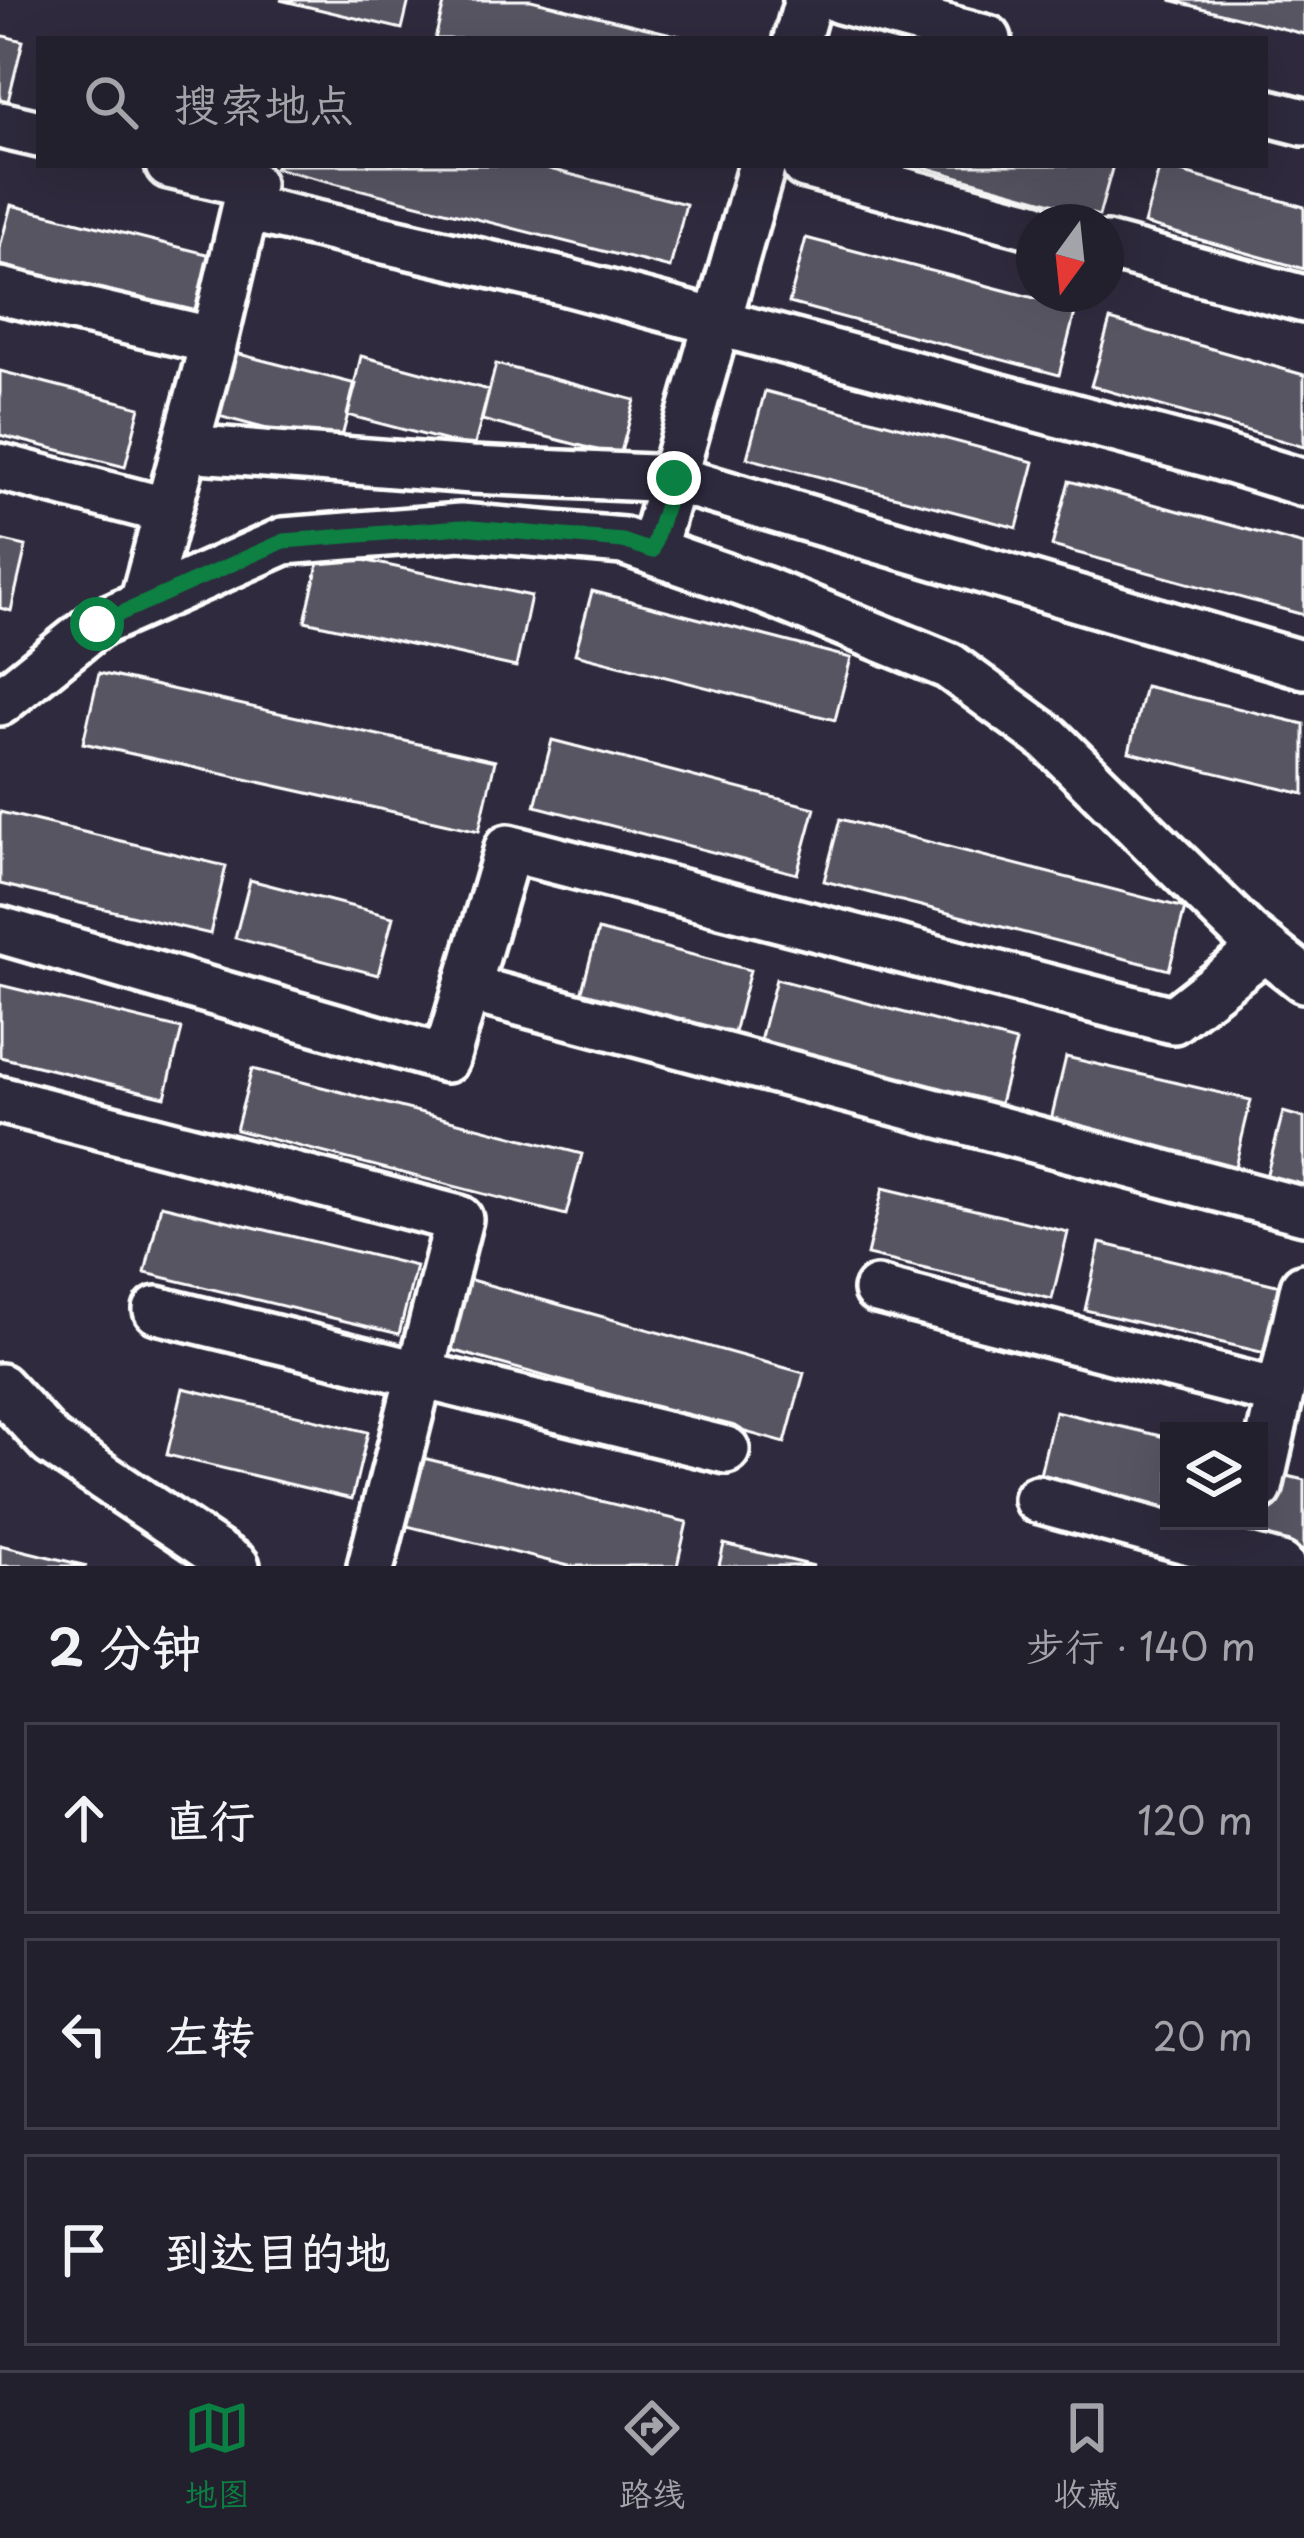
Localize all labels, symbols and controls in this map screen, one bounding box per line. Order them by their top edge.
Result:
search box [36,36,1268,168]
text: 搜索地点 [174,68,354,136]
icon: search [78,69,144,135]
north arrow [1016,204,1124,312]
route end [647,451,701,505]
route start [70,597,124,651]
map controls [1160,1422,1268,1530]
button: layers [1160,1422,1268,1530]
text: 2 分钟 [48,1606,202,1683]
text: 步行 · 140 m [1026,1615,1256,1674]
text: 直行 [165,1784,255,1852]
icon: ahead [51,1785,117,1851]
text: 120 m [1137,1789,1253,1848]
text: 左转 [165,2000,255,2068]
icon: left [51,2001,117,2067]
text: 20 m [1152,2005,1253,2064]
text: 到达目的地 [165,2216,390,2284]
icon: arrive [51,2217,117,2283]
tab: 地图 [184,2395,250,2517]
tab: 路线 [619,2395,685,2517]
tab: 收藏 [1054,2395,1120,2517]

